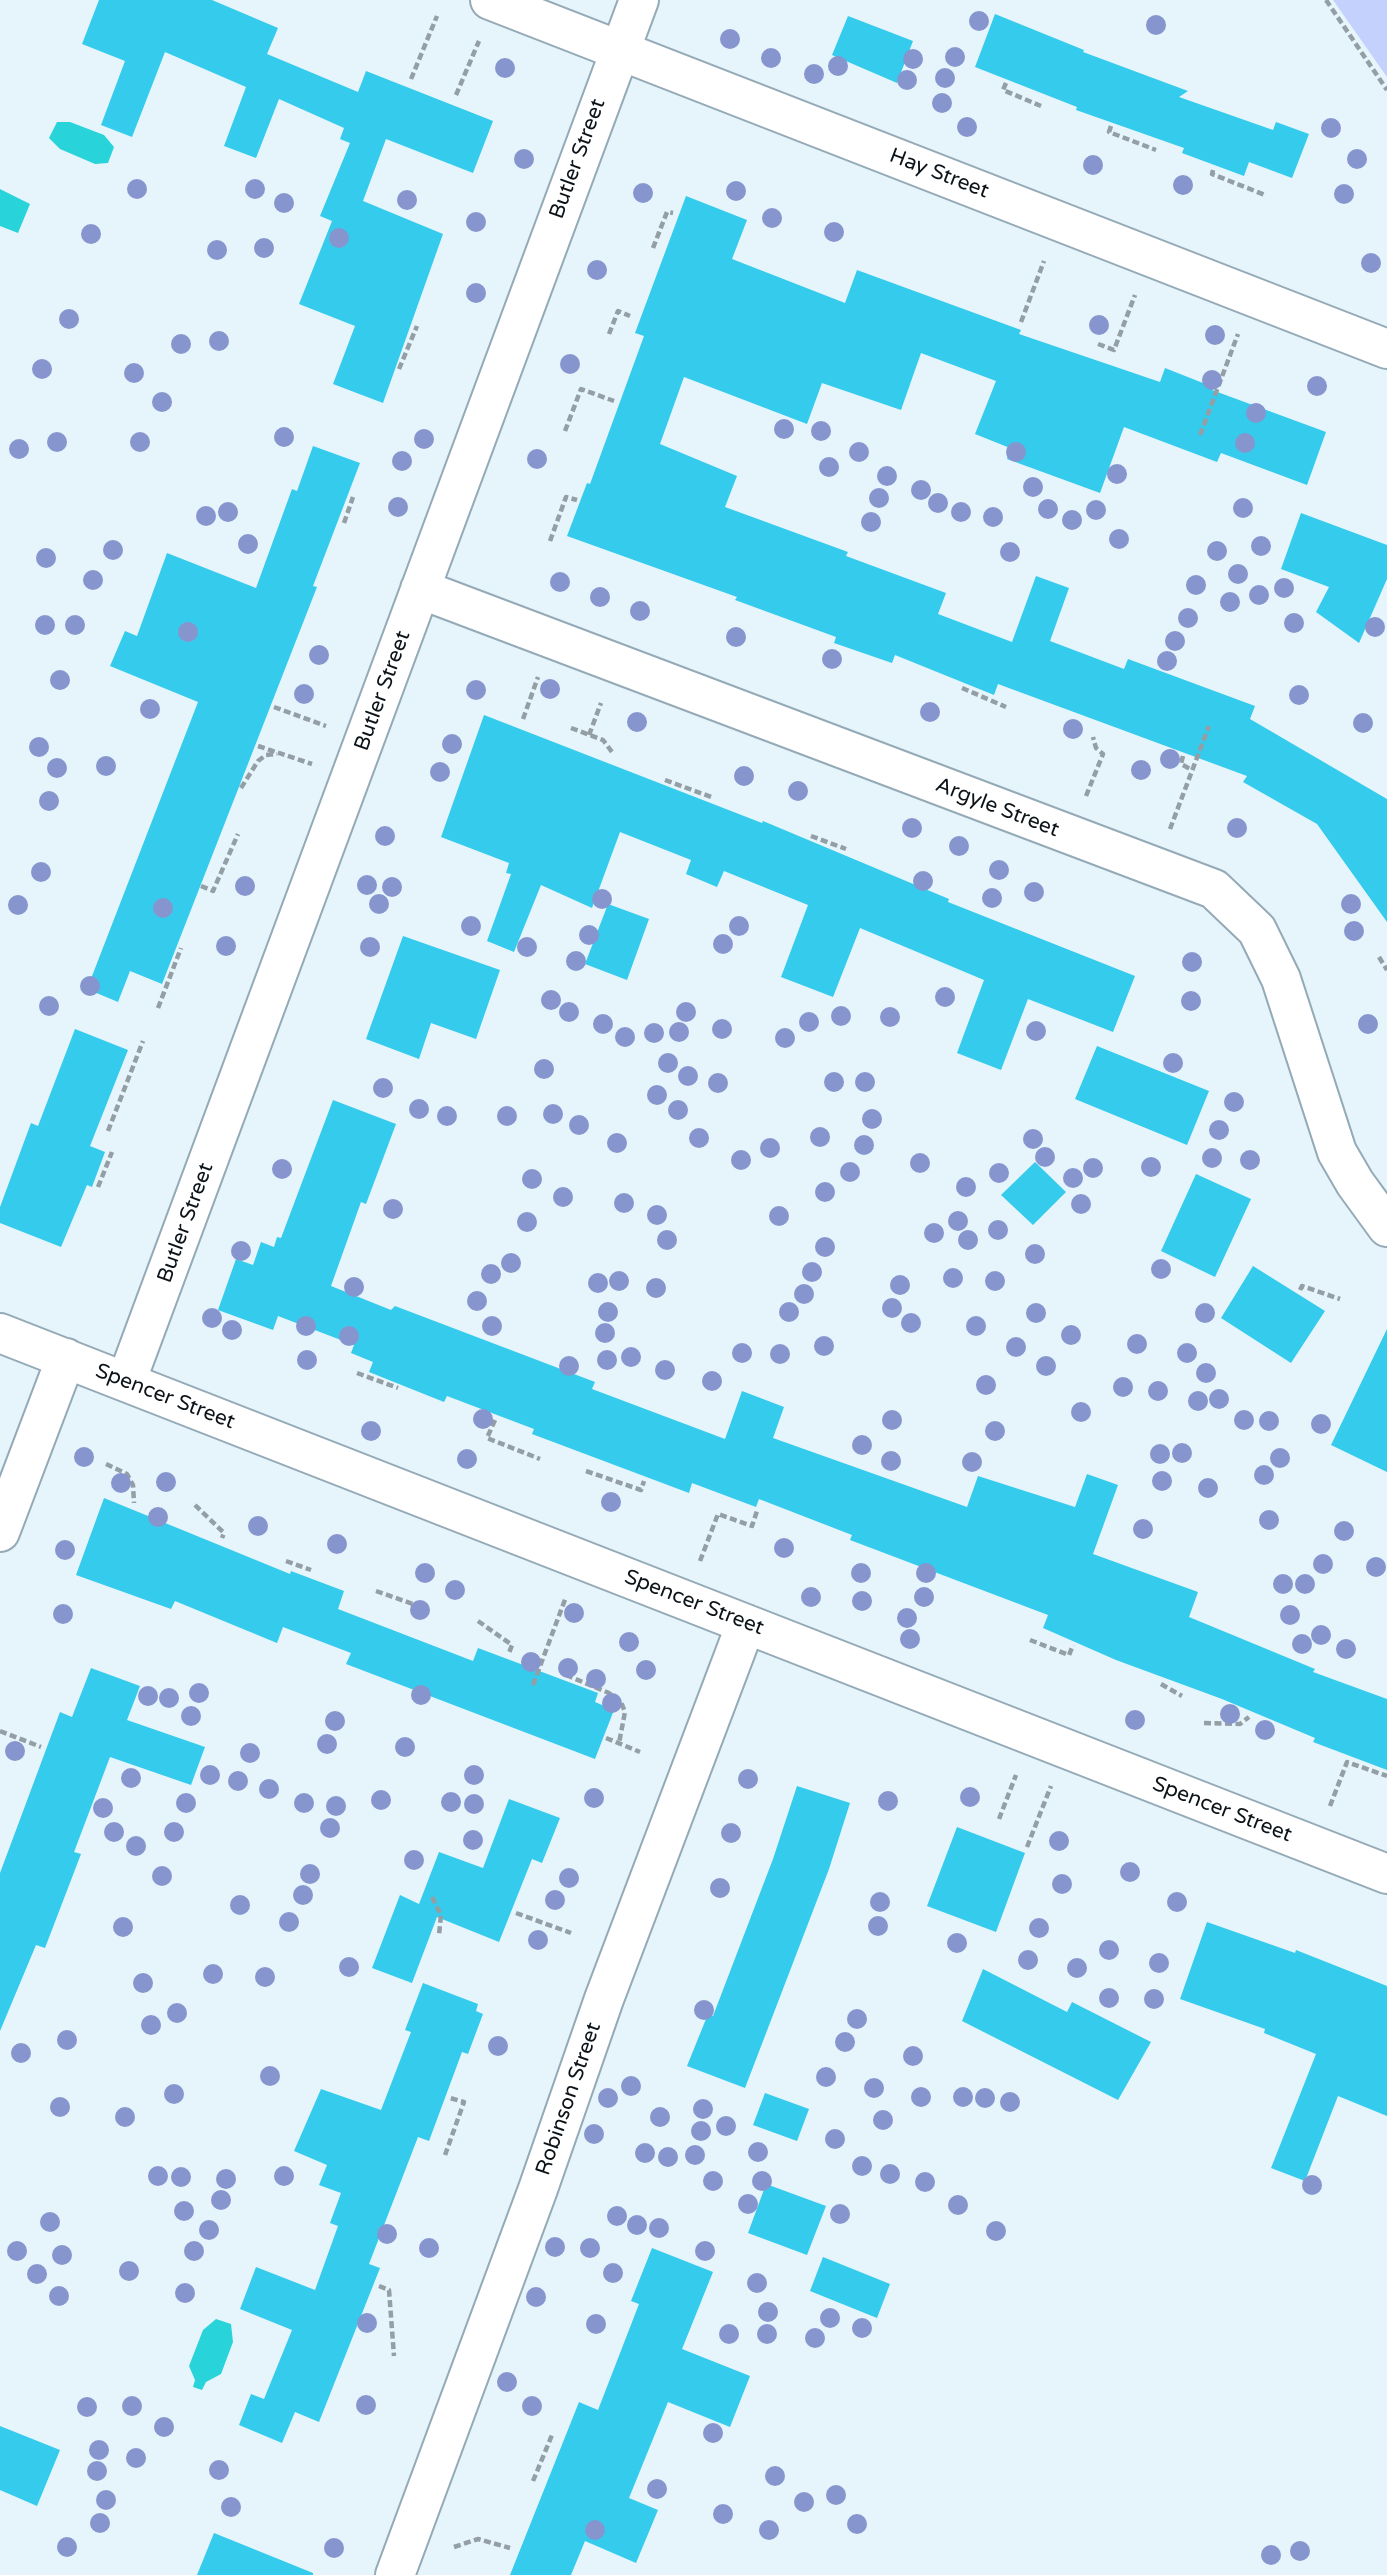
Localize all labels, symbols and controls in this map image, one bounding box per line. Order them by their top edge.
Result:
street label: Butler Street [545,96,611,222]
street label: Hay Street [886,144,992,204]
street label: Butler Street [350,628,416,754]
street label: Argyle Street [932,773,1062,843]
street label: Butler Street [153,1160,219,1286]
street label: Spencer Street [92,1359,238,1435]
street label: Spencer Street [621,1565,767,1641]
street label: Spencer Street [1149,1772,1295,1848]
street label: Robinson Street [531,2019,607,2179]

